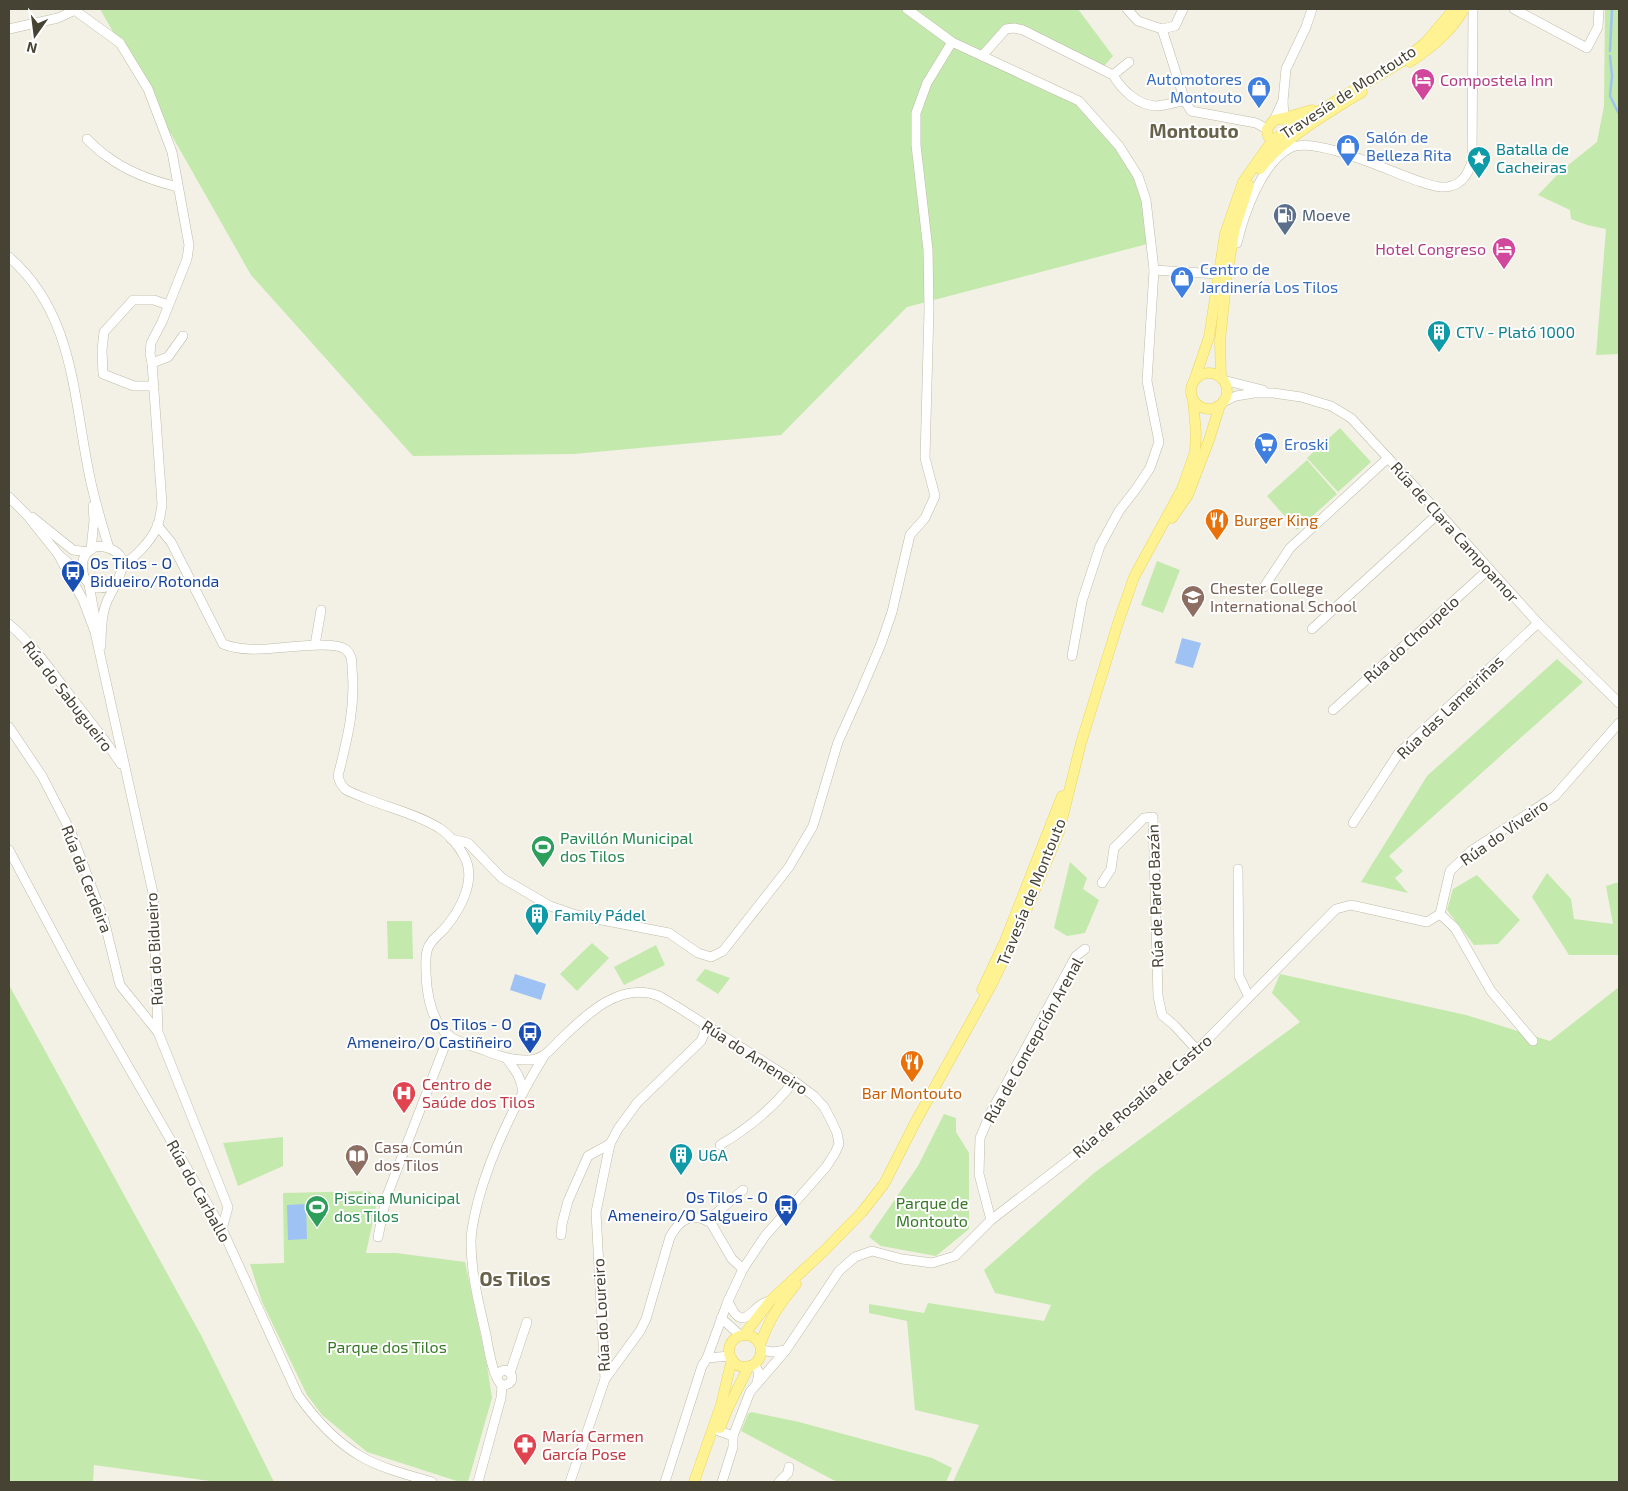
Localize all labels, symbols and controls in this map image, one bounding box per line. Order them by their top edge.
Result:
north arrow [10,10,60,60]
text: N [25,39,39,58]
street label: Travesía de Montouto [1276,41,1419,142]
hotel icon: Compostela Inn [1410,67,1436,101]
place label: Automotores Montouto [1147,69,1242,106]
place label: Compostela Inn [1440,70,1553,89]
shop icon: Automotores Montouto [1246,75,1272,109]
district label: Montouto [1149,119,1239,142]
place label: Salón de Belleza Rita [1366,127,1452,164]
shop icon: Salón de Belleza Rita [1335,133,1361,167]
place label: Batalla de Cacheiras [1496,139,1569,176]
place icon: Batalla de Cacheiras [1466,145,1492,179]
fuel station icon: Moeve [1272,202,1298,236]
place label: Moeve [1302,205,1351,224]
hotel icon: Hotel Congreso [1491,236,1517,270]
place label: Hotel Congreso [1375,239,1486,258]
place label: Centro de Jardinería Los Tilos [1200,259,1338,296]
shop icon: Centro de Jardinería Los Tilos [1169,265,1195,299]
building icon: CTV - Plató 1000 [1426,319,1452,353]
place label: CTV - Plató 1000 [1456,322,1575,341]
supermarket icon: Eroski [1253,431,1279,465]
place label: Eroski [1284,434,1329,453]
street label: Rúa de Clara Campoamor [1387,457,1524,606]
restaurant icon: Burger King [1204,507,1230,541]
place label: Burger King [1234,510,1318,529]
place label: Os Tilos - O Bidueiro/Rotonda [90,553,219,590]
bus stop icon: Os Tilos - O Bidueiro/Rotonda [60,559,86,593]
place label: Chester College International School [1210,578,1357,615]
school or university icon: Chester College International School [1180,584,1206,618]
street label: Rúa do Choupelo [1359,591,1462,686]
street label: Rúa do Sabugueiro [19,637,117,755]
street label: Rúa das Lameiriñas [1392,651,1507,763]
street label: Rúa do Viveiro [1456,794,1551,869]
street label: Travesía de Montouto [992,815,1069,968]
street label: Rúa da Cerdeira [58,822,117,935]
street label: Rúa de Pardo Bazán [1142,824,1167,968]
place label: Pavillón Municipal dos Tilos [560,828,693,865]
sports icon: Pavillón Municipal dos Tilos [530,834,556,868]
street label: Rúa do Bidueiro [141,892,166,1006]
building icon: Family Pádel [524,902,550,936]
place label: Family Pádel [554,905,646,924]
street label: Rúa de Concepción Arenal [979,953,1086,1126]
place label: Os Tilos - O Ameneiro/O Castiñeiro [347,1014,512,1051]
street label: Rúa do Ameneiro [699,1015,812,1098]
bus stop icon: Os Tilos - O Ameneiro/O Castiñeiro [517,1020,543,1054]
street label: Rúa de Rosalía de Castro [1068,1030,1215,1161]
restaurant icon: Bar Montouto [899,1049,925,1083]
place label: Centro de Saúde dos Tilos [422,1074,535,1111]
hospital icon: Centro de Saúde dos Tilos [391,1080,417,1114]
place label: Bar Montouto [862,1083,962,1102]
street label: Rúa do Carballo [163,1136,235,1245]
place label: Casa Común dos Tilos [374,1137,463,1174]
building icon: U6A [668,1142,694,1176]
library icon: Casa Común dos Tilos [344,1143,370,1177]
place label: U6A [698,1145,728,1164]
place label: Os Tilos - O Ameneiro/O Salgueiro [608,1187,768,1224]
place label: Piscina Municipal dos Tilos [334,1188,460,1225]
bus stop icon: Os Tilos - O Ameneiro/O Salgueiro [773,1193,799,1227]
park label: Parque de Montouto [896,1193,968,1230]
sports icon: Piscina Municipal dos Tilos [304,1194,330,1228]
street label: Rúa do Loureiro [588,1258,613,1372]
district label: Os Tilos [479,1267,551,1290]
park label: Parque dos Tilos [327,1337,447,1356]
place label: María Carmen García Pose [542,1426,644,1463]
pharmacy icon: María Carmen García Pose [512,1432,538,1466]

